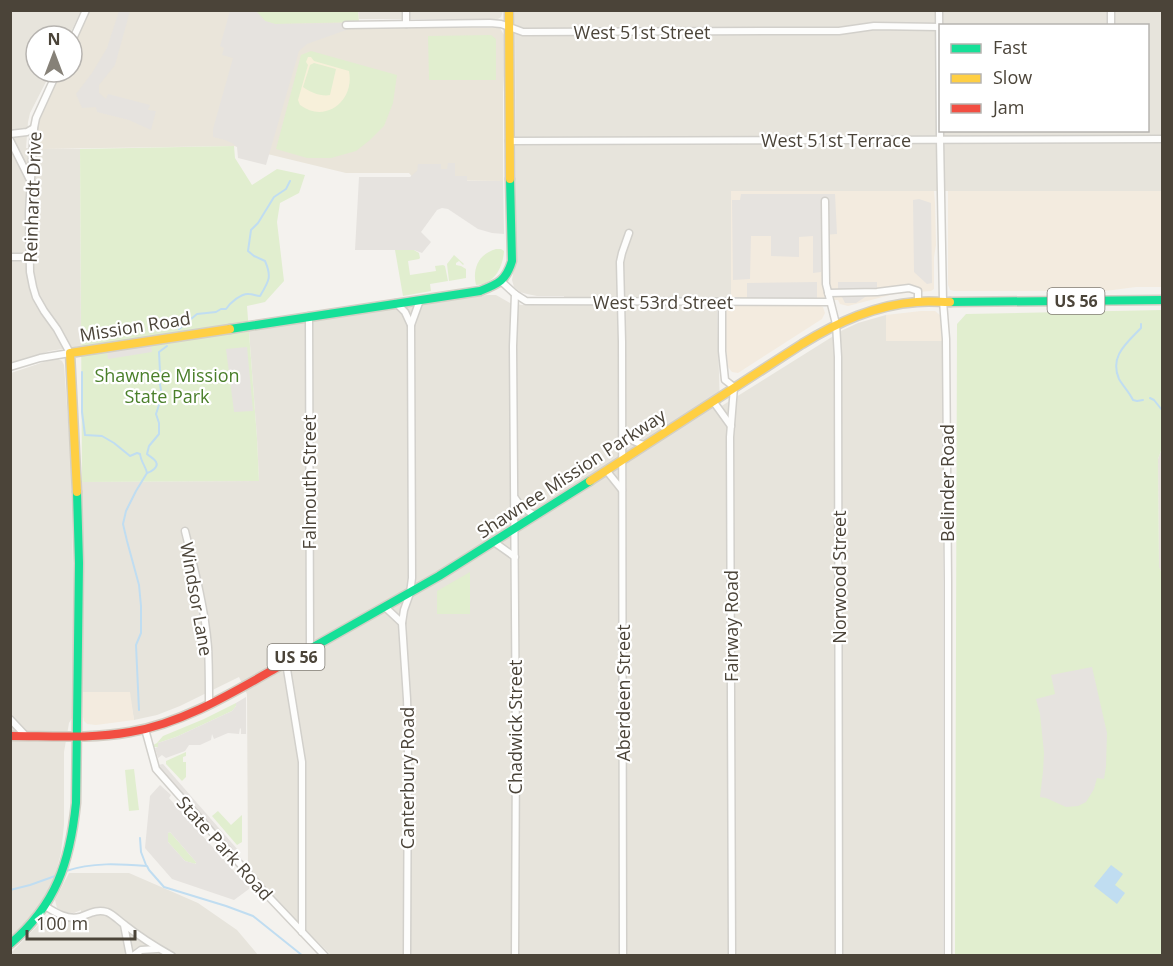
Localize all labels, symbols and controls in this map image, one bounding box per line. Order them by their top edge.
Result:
street label: West 51st Street [574,20,710,44]
north arrow [24,24,84,84]
legend [939,24,1149,132]
text: N [47,28,61,50]
text: Fast [993,35,1027,59]
text: Slow [993,65,1032,89]
text: Jam [991,95,1025,119]
street label: West 51st Terrace [761,128,911,152]
street label: Reinhardt Drive [18,131,46,263]
road number: US 56 [1048,288,1104,314]
street label: West 53rd Street [593,290,733,314]
street label: Mission Road [78,305,192,347]
park label: Shawnee Mission State Park [94,363,240,408]
street label: Shawnee Mission Parkway [472,402,671,543]
street label: Falmouth Street [297,415,321,549]
street label: Belinder Road [935,424,959,542]
street label: Norwood Street [827,510,851,644]
street label: Windsor Lane [175,540,219,658]
street label: Fairway Road [719,570,743,682]
street label: Aberdeen Street [611,624,635,762]
road number: US 56 [268,644,324,670]
street label: Chadwick Street [503,660,527,794]
street label: Canterbury Road [395,707,419,849]
street label: State Park Road [172,791,278,905]
scale bar [27,903,135,941]
text: 100 m [36,911,88,935]

